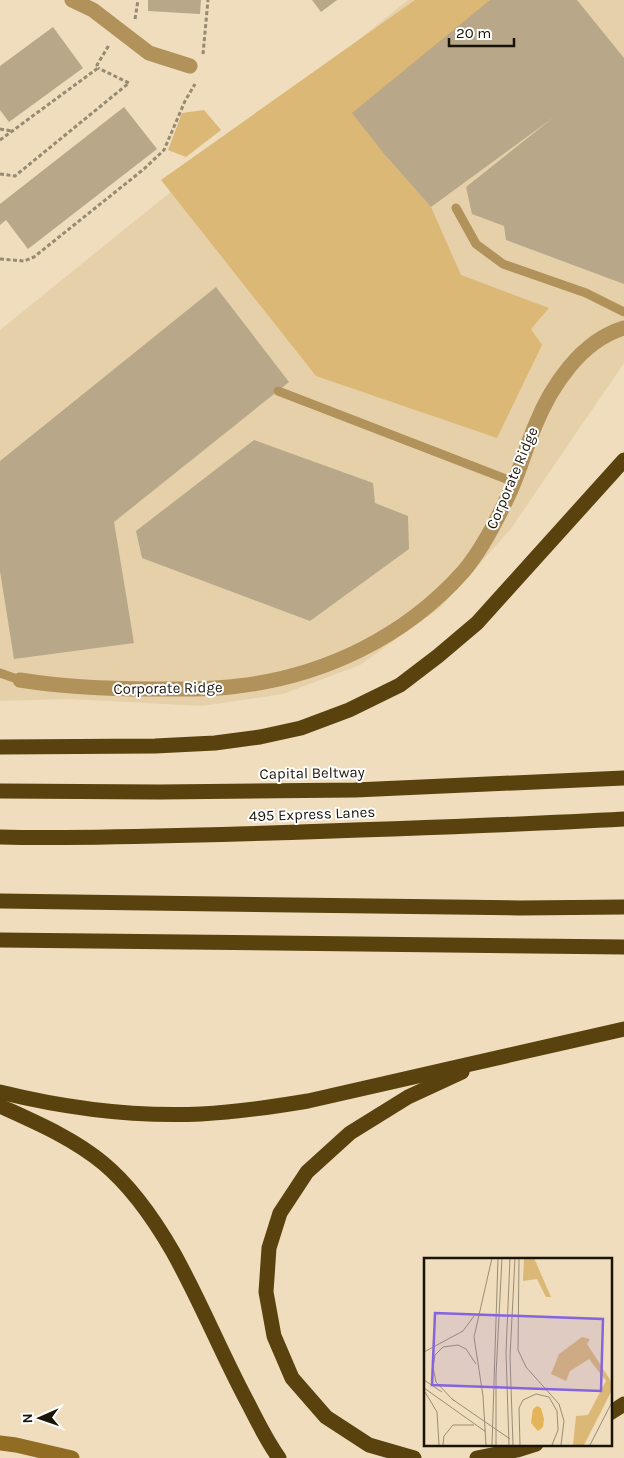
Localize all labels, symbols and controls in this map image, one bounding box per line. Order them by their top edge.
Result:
scale bar [449,15,514,47]
text: 20 m [456,24,491,42]
street label: Corporate Ridge [482,424,542,532]
street label: Corporate Ridge [113,678,223,698]
street label: Capital Beltway [259,763,365,783]
street label: 495 Express Lanes [249,803,375,825]
inset map [424,1258,612,1446]
north arrow [15,1393,65,1443]
text: N [19,1413,36,1424]

